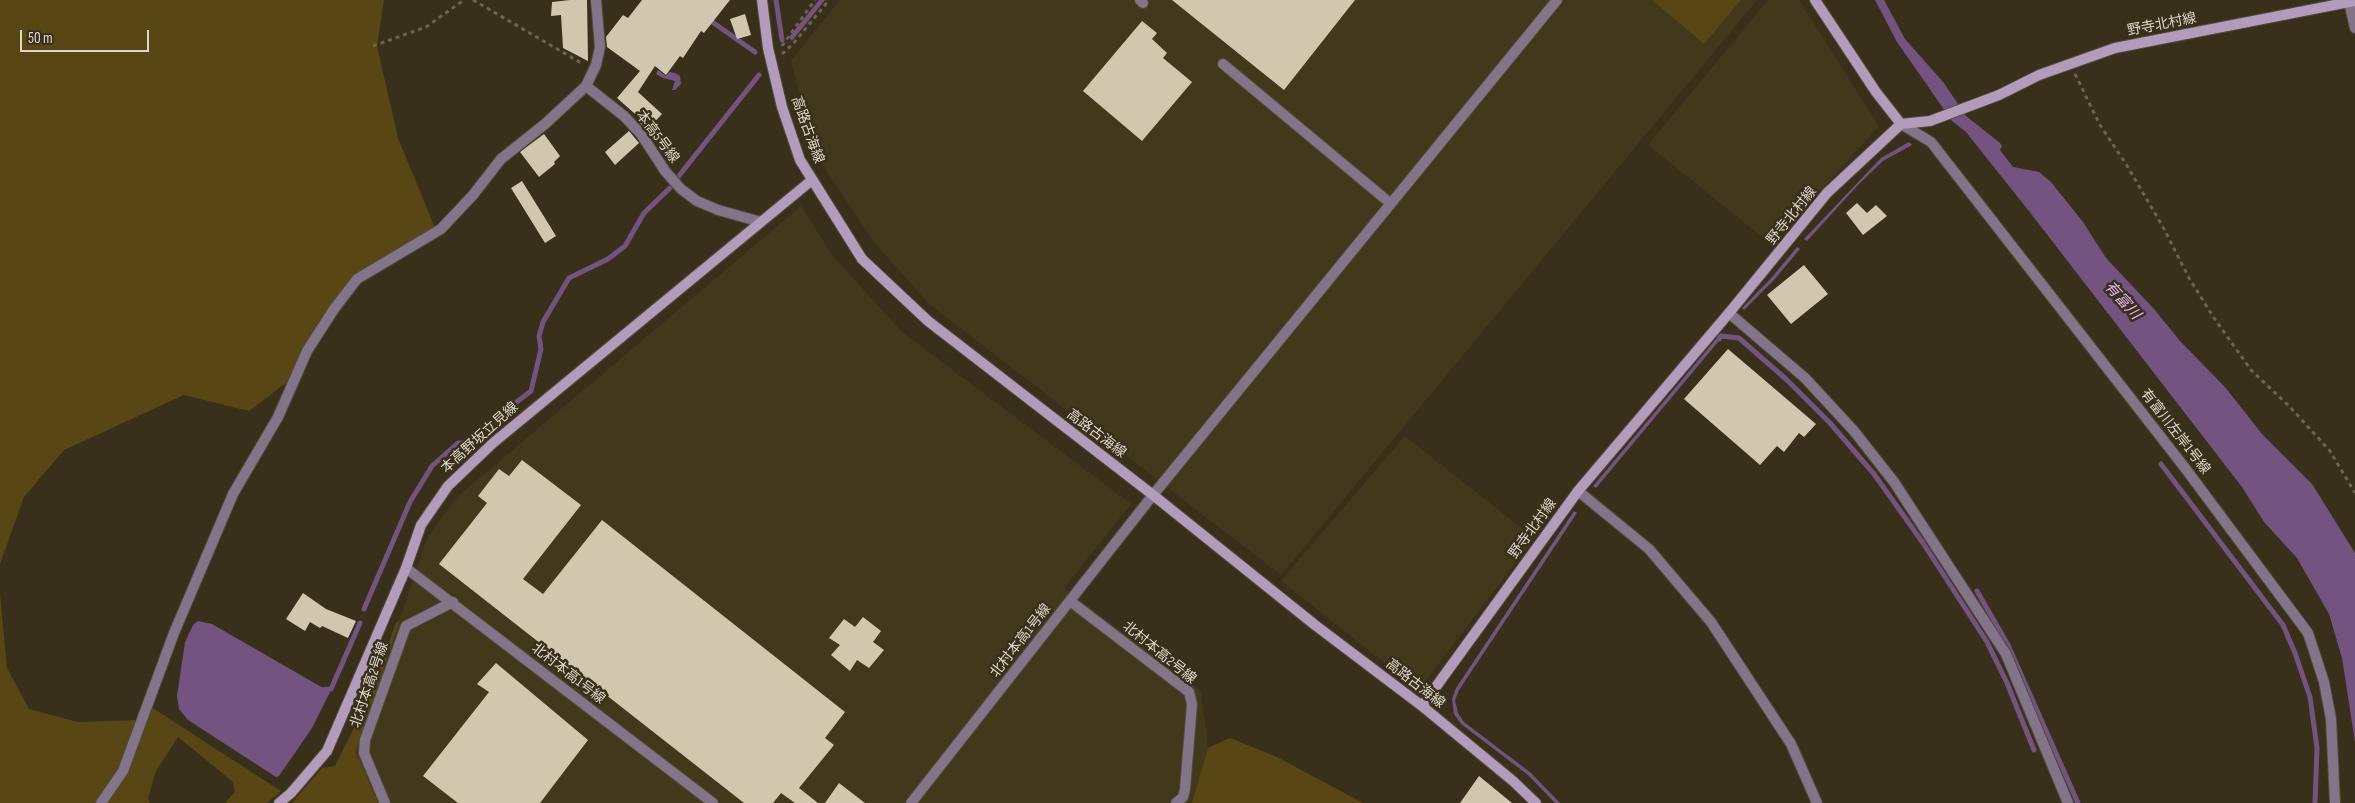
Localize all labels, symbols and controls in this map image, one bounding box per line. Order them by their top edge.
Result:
street label: 野寺北村線 [2126,10,2198,40]
scale bar [22,20,151,52]
text: 50 m [28,29,53,48]
street label: 高路古海線 [787,94,827,166]
street label: 本高5号線 [632,107,682,167]
street label: 野寺北村線 [1763,184,1821,248]
water label: 有富川 [2100,278,2144,324]
street label: 有富川左岸1号線 [2137,386,2213,478]
street label: 本高野坂立見線 [438,399,522,477]
street label: 高路古海線 [1063,406,1129,462]
street label: 野寺北村線 [1506,496,1560,562]
street label: 北村本高1号線 [987,601,1055,681]
street label: 北村本高2号線 [1119,618,1199,688]
street label: 北村本高2号線 [347,640,393,730]
street label: 北村本高1号線 [528,640,608,708]
street label: 高路古海線 [1382,656,1448,712]

